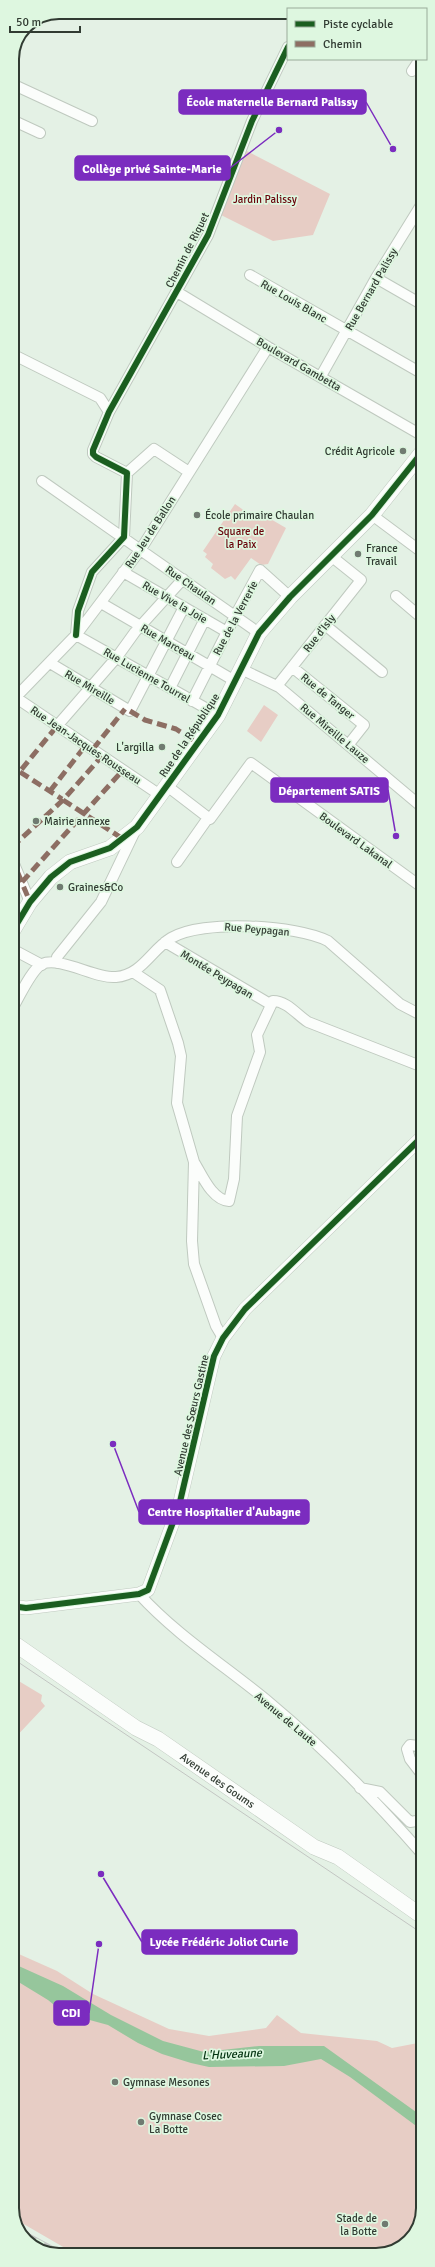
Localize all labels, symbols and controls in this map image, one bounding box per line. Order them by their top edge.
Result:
scale bar [10,8,80,34]
legend [287,8,427,60]
text: 50 m [16,15,41,30]
text: Piste cyclable [323,17,393,32]
text: Chemin [323,37,362,52]
callout: École maternelle Bernard Palissy [179,90,366,114]
text: École maternelle Bernard Palissy [186,95,358,110]
callout: Collège privé Sainte-Marie [75,156,230,180]
text: Collège privé Sainte-Marie [82,162,222,177]
park label: Jardin Palissy [233,193,298,206]
street label: Chemin de Riquet [163,210,212,290]
street label: Rue Bernard Palissy [343,245,401,333]
street label: Rue Louis Blanc [258,277,329,326]
street label: Boulevard Gambetta [254,335,344,394]
place label: Crédit Agricole [325,445,395,458]
marker: Crédit Agricole [398,446,408,456]
street label: Rue Jeu de Ballon [122,494,179,571]
place label: École primaire Chaulan [205,508,314,522]
marker: École primaire Chaulan [192,510,202,520]
park label: Square de la Paix [218,525,264,551]
place label: France Travail [366,542,398,568]
marker: France Travail [353,549,363,559]
street label: Rue Chaulan [163,563,219,608]
street label: Rue Vive la Joie [140,579,209,626]
street label: Rue de la Verrerie [210,579,261,658]
street label: Rue d'Isly [301,611,339,655]
street label: Rue Marceau [138,622,197,663]
street label: Rue Lucienne Tourrel [101,645,193,706]
street label: Rue Mireille [62,667,117,707]
street label: Rue de Tanger [298,671,357,722]
street label: Rue de la République [157,691,222,780]
street label: Rue Mireille Lauze [298,701,372,766]
street label: Rue Jean-Jacques Rousseau [28,703,144,787]
place label: L'argilla [116,741,154,754]
marker: L'argilla [157,742,167,752]
callout: Département SATIS [271,778,388,802]
text: Département SATIS [278,784,380,799]
street label: Boulevard Lakanal [317,810,395,871]
place label: Mairie annexe [44,815,110,828]
marker: Mairie annexe [31,816,41,826]
place label: Graines&Co [68,881,123,894]
marker: Graines&Co [55,882,65,892]
street label: Rue Peypagan [224,920,290,939]
street label: Montée Peypagan [178,947,256,1001]
street label: Avenue des Sœurs Gastine [171,1353,212,1477]
callout: Centre Hospitalier d'Aubagne [139,1500,309,1524]
text: Centre Hospitalier d'Aubagne [147,1505,301,1520]
street label: Avenue de Laute [252,1690,319,1749]
street label: Avenue des Goums [177,1750,257,1811]
callout: Lycée Frédéric Joliot Curie [142,1930,297,1954]
text: Lycée Frédéric Joliot Curie [150,1935,288,1950]
callout: CDI [54,2001,89,2025]
text: CDI [61,2006,81,2021]
water label: L'Huveaune [202,2045,263,2064]
place label: Gymnase Mesones [123,2076,210,2089]
marker: Gymnase Mesones [110,2077,120,2087]
place label: Gymnase Cosec La Botte [149,2110,222,2136]
marker: Gymnase Cosec La Botte [136,2117,146,2127]
place label: Stade de la Botte [336,2212,377,2238]
marker: Stade de la Botte [380,2219,390,2229]

